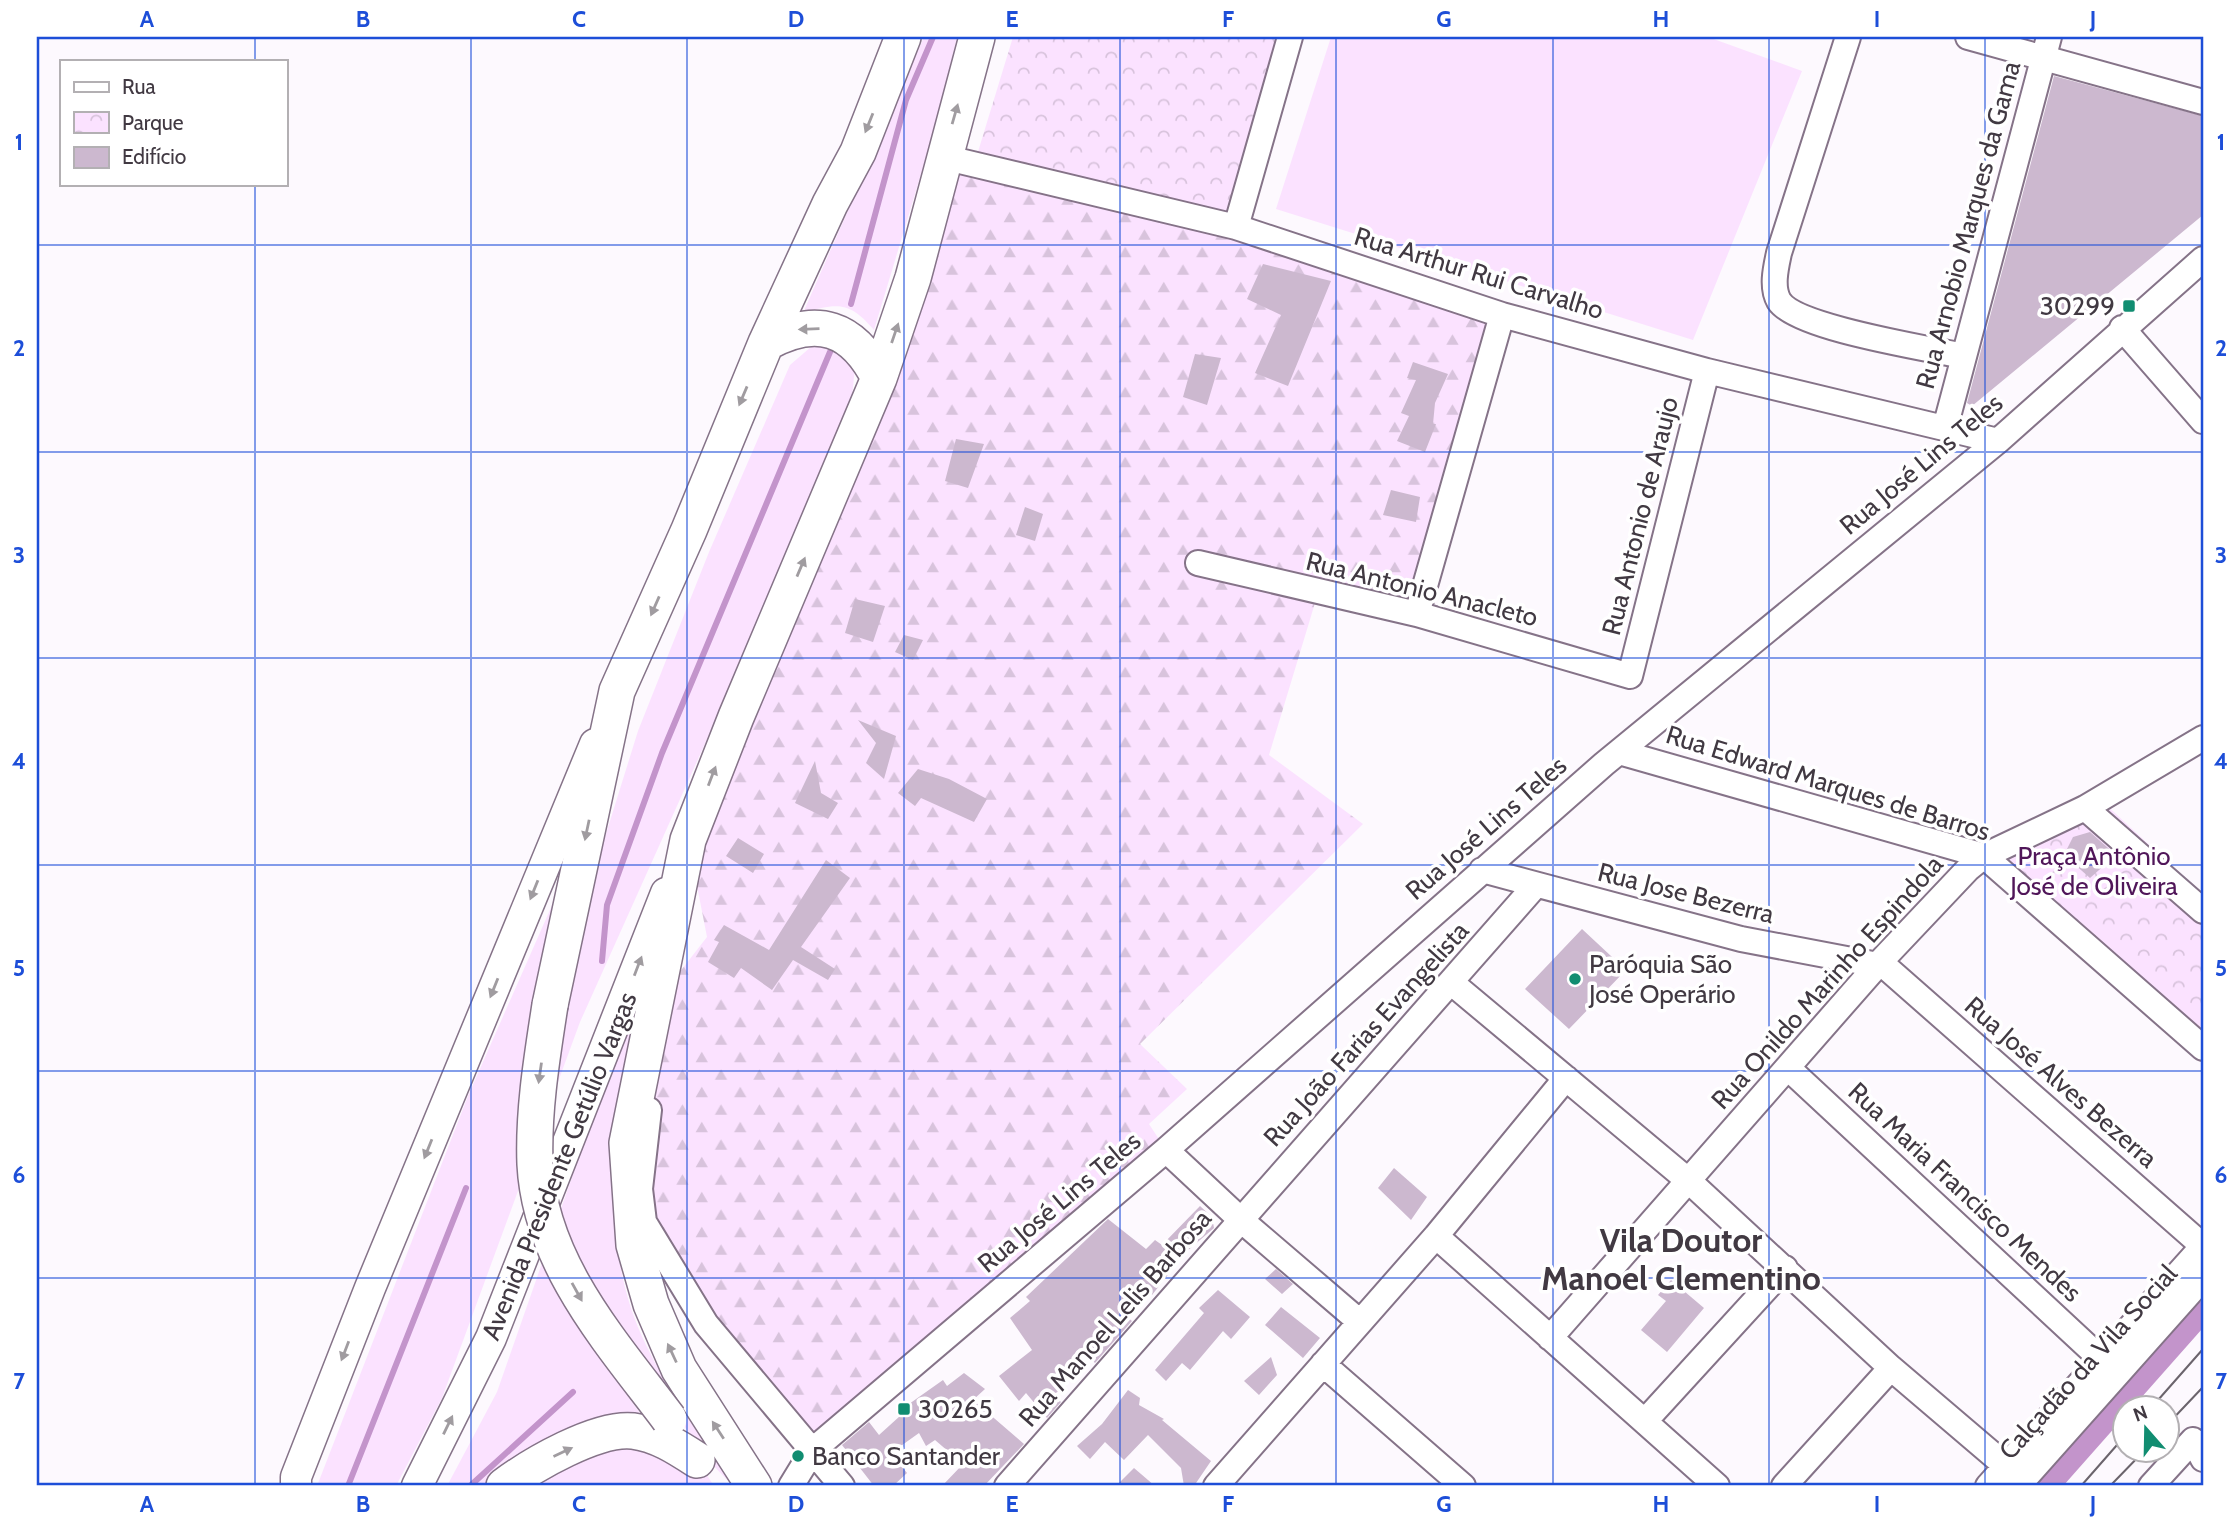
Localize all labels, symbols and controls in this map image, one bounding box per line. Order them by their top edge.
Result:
text: A [140,5,155,33]
text: B [356,5,370,33]
text: C [572,5,586,33]
text: D [788,5,804,33]
text: E [1005,5,1019,33]
text: F [1222,5,1234,33]
text: G [1436,5,1452,33]
text: H [1653,5,1669,33]
text: I [1874,5,1880,33]
text: J [2089,5,2096,33]
street label: Rua Arnobio Marques da Gama [1909,57,2027,392]
legend [60,60,287,186]
text: Rua [122,74,156,99]
one-way arrow [951,103,961,124]
text: Parque [122,110,184,135]
one-way arrow [864,113,875,134]
text: 1 [15,128,23,156]
text: 1 [2217,128,2225,156]
text: Edifício [122,144,186,169]
street label: Rua Arthur Rui Carvalho [1351,220,1607,326]
place label: 30299 [2040,290,2115,322]
marker: 30299 [2121,298,2137,314]
one-way arrow [890,322,901,343]
one-way arrow [798,323,820,335]
text: 2 [13,334,25,362]
text: 2 [2215,334,2227,362]
one-way arrow [737,386,749,406]
street label: Rua José Lins Teles [1833,386,2009,541]
street label: Rua Antonio de Araujo [1595,394,1685,638]
text: 3 [13,541,25,569]
text: 3 [2215,541,2227,569]
street label: Rua Antonio Anacleto [1303,545,1541,633]
one-way arrow [795,557,807,577]
one-way arrow [649,596,661,616]
street label: Rua Edward Marques de Barros [1662,718,1994,848]
text: 4 [12,747,26,775]
text: 4 [2214,747,2228,775]
street label: Rua José Lins Teles [1399,749,1573,907]
one-way arrow [707,766,718,787]
one-way arrow [582,819,593,841]
park label: Praça Antônio José de Oliveira [2009,840,2178,902]
street label: Rua Onildo Marinho Espindola [1704,848,1950,1116]
street label: Rua Jose Bezerra [1594,856,1778,931]
one-way arrow [529,880,540,901]
street label: Rua João Farias Evangelista [1257,915,1476,1153]
place label: Paróquia São José Operário [1588,948,1736,1010]
text: 5 [13,954,25,982]
text: 5 [2215,954,2227,982]
one-way arrow [632,956,643,977]
marker: Paróquia São José Operário [1567,971,1583,987]
one-way arrow [488,978,500,998]
street label: Avenida Presidente Getúlio Vargas [474,987,644,1345]
street label: Rua José Alves Bezerra [1958,990,2164,1175]
one-way arrow [535,1062,546,1084]
street label: Rua Maria Francisco Mendes [1842,1076,2088,1309]
street label: Rua José Lins Teles [971,1124,1147,1279]
one-way arrow [422,1138,433,1159]
text: 6 [13,1161,25,1189]
text: 6 [2215,1161,2227,1189]
street label: Rua Manoel Lelis Barbosa [1012,1202,1218,1433]
district label: Vila Doutor Manoel Clementino [1541,1220,1821,1298]
street label: Calçadão da Vila Social [1992,1258,2184,1466]
one-way arrow [571,1282,583,1301]
one-way arrow [340,1341,351,1362]
one-way arrow [666,1343,677,1363]
text: 7 [13,1367,25,1395]
text: 7 [2215,1367,2227,1395]
place label: 30265 [918,1393,993,1425]
north arrow [2110,1394,2180,1464]
text: N [2130,1400,2151,1427]
marker: 30265 [896,1401,912,1417]
one-way arrow [442,1415,454,1435]
one-way arrow [711,1420,724,1439]
place label: Banco Santander [812,1440,1001,1472]
one-way arrow [553,1446,573,1458]
marker: Banco Santander [790,1448,806,1464]
text: A [140,1490,155,1518]
text: B [356,1490,370,1518]
text: C [572,1490,586,1518]
text: D [788,1490,804,1518]
text: E [1005,1490,1019,1518]
text: F [1222,1490,1234,1518]
text: G [1436,1490,1452,1518]
text: H [1653,1490,1669,1518]
text: I [1874,1490,1880,1518]
text: J [2089,1490,2096,1518]

